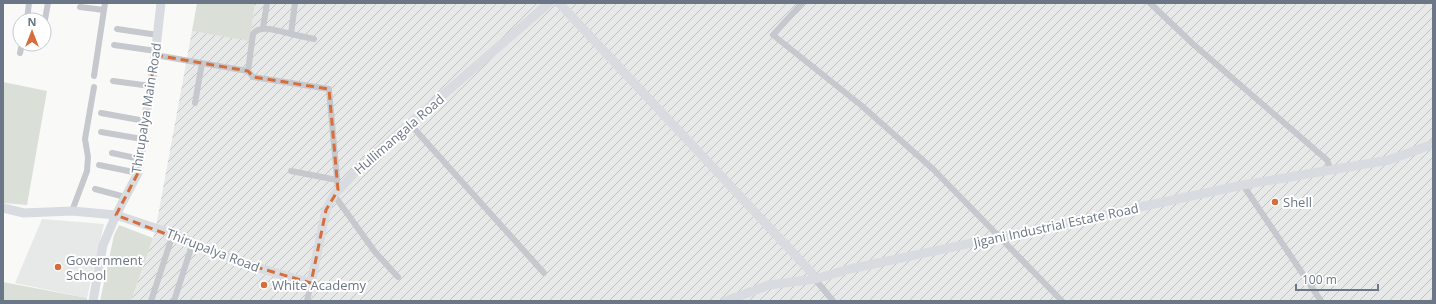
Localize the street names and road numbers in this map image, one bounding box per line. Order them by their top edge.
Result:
street label: Thirupalya Main Road [127,41,165,175]
street label: Hullimangala Road [350,90,448,178]
street label: Jigani Industrial Estate Road [970,199,1140,252]
street label: Thirupalya Road [164,224,262,276]

